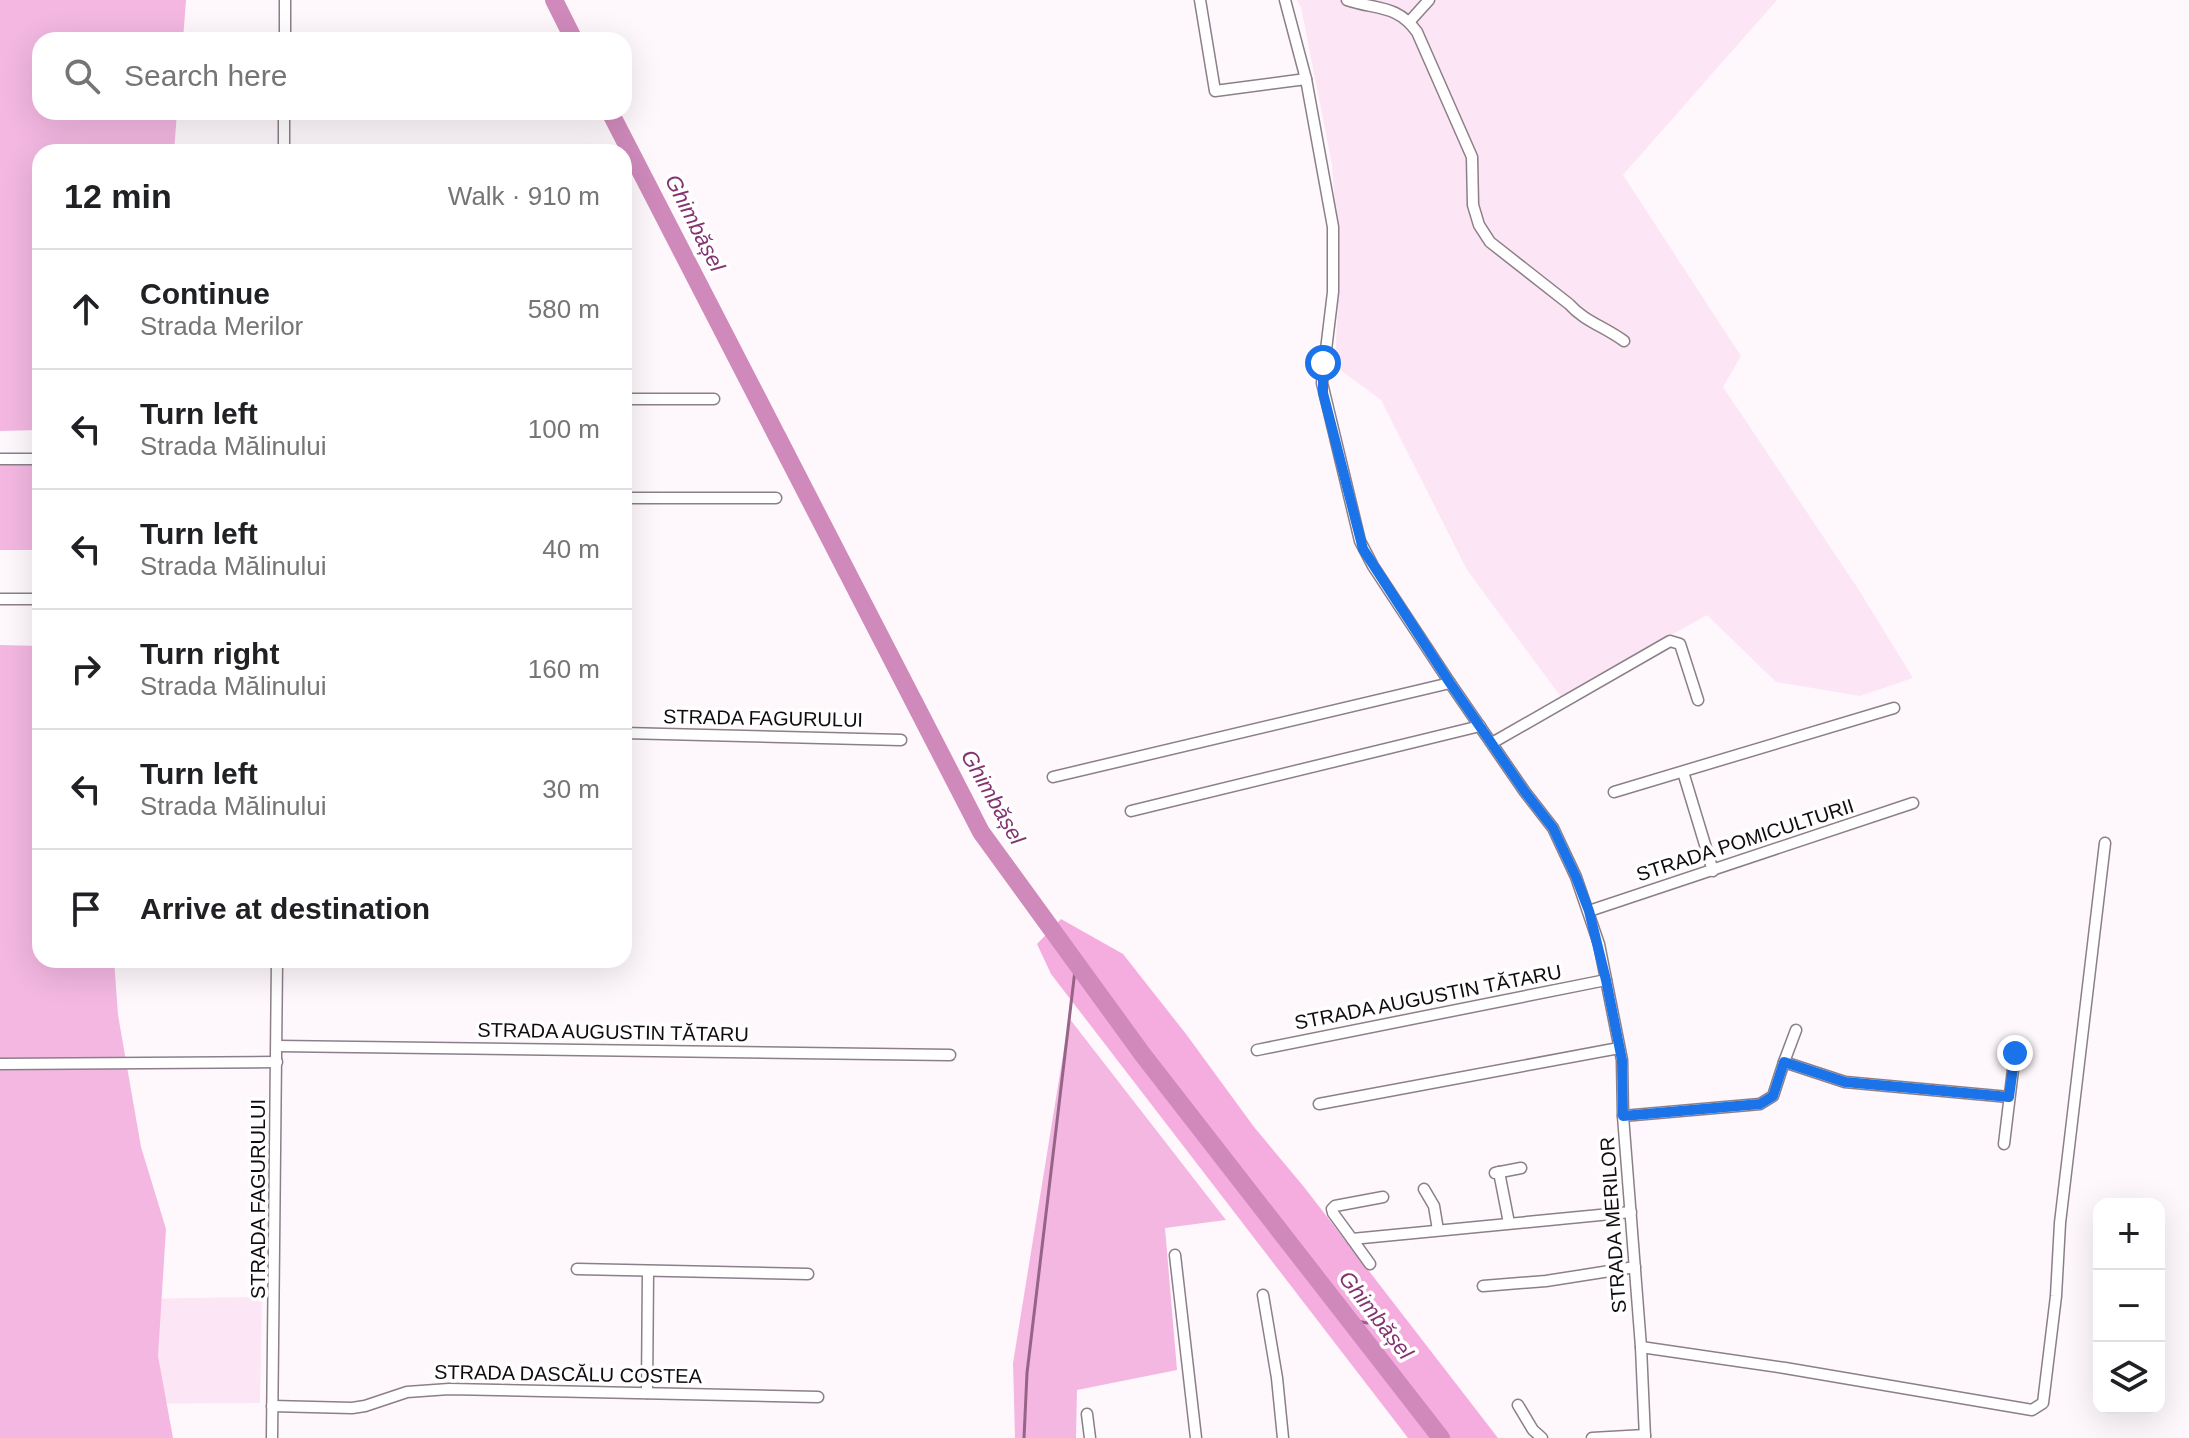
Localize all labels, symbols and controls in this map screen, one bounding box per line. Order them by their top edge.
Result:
search box [32,32,632,120]
icon: search [60,54,104,98]
text: Search here [124,59,287,92]
water label: Ghimbășel [660,170,731,277]
text: 12 min [64,177,172,215]
text: Walk · 910 m [448,181,600,211]
text: Continue [140,277,270,310]
icon: ahead [64,287,108,331]
text: 580 m [528,294,600,324]
text: Strada Merilor [140,311,303,341]
route start [1305,345,1341,381]
text: Turn left [140,397,258,430]
icon: left [64,407,108,451]
text: 100 m [528,414,600,444]
text: Strada Mălinului [140,431,326,461]
text: Turn left [140,517,258,550]
icon: left [64,527,108,571]
text: 40 m [542,534,600,564]
text: Strada Mălinului [140,551,326,581]
text: Turn right [140,637,279,670]
icon: right [64,647,108,691]
text: 160 m [528,654,600,684]
text: Strada Mălinului [140,671,326,701]
street label: STRADA FAGURULUI [663,705,863,731]
water label: Ghimbășel [956,745,1031,850]
text: Turn left [140,757,258,790]
icon: left [64,767,108,811]
text: 30 m [542,774,600,804]
text: Strada Mălinului [140,791,326,821]
street label: STRADA POMICULTURII [1633,794,1857,886]
icon: arrive [64,887,108,931]
text: Arrive at destination [140,892,430,925]
street label: STRADA AUGUSTIN TĂTARU [1293,960,1563,1034]
street label: STRADA AUGUSTIN TĂTARU [477,1019,749,1045]
route end [1997,1035,2033,1071]
street label: STRADA FAGURULUI [247,1099,269,1299]
street label: STRADA MERILOR [1596,1136,1630,1314]
map controls [2093,1198,2165,1414]
button: + [2093,1198,2165,1270]
water label: Ghimbășel [1334,1266,1419,1365]
button: − [2093,1270,2165,1342]
button: layers [2093,1342,2165,1414]
street label: STRADA DASCĂLU COSTEA [434,1361,703,1387]

